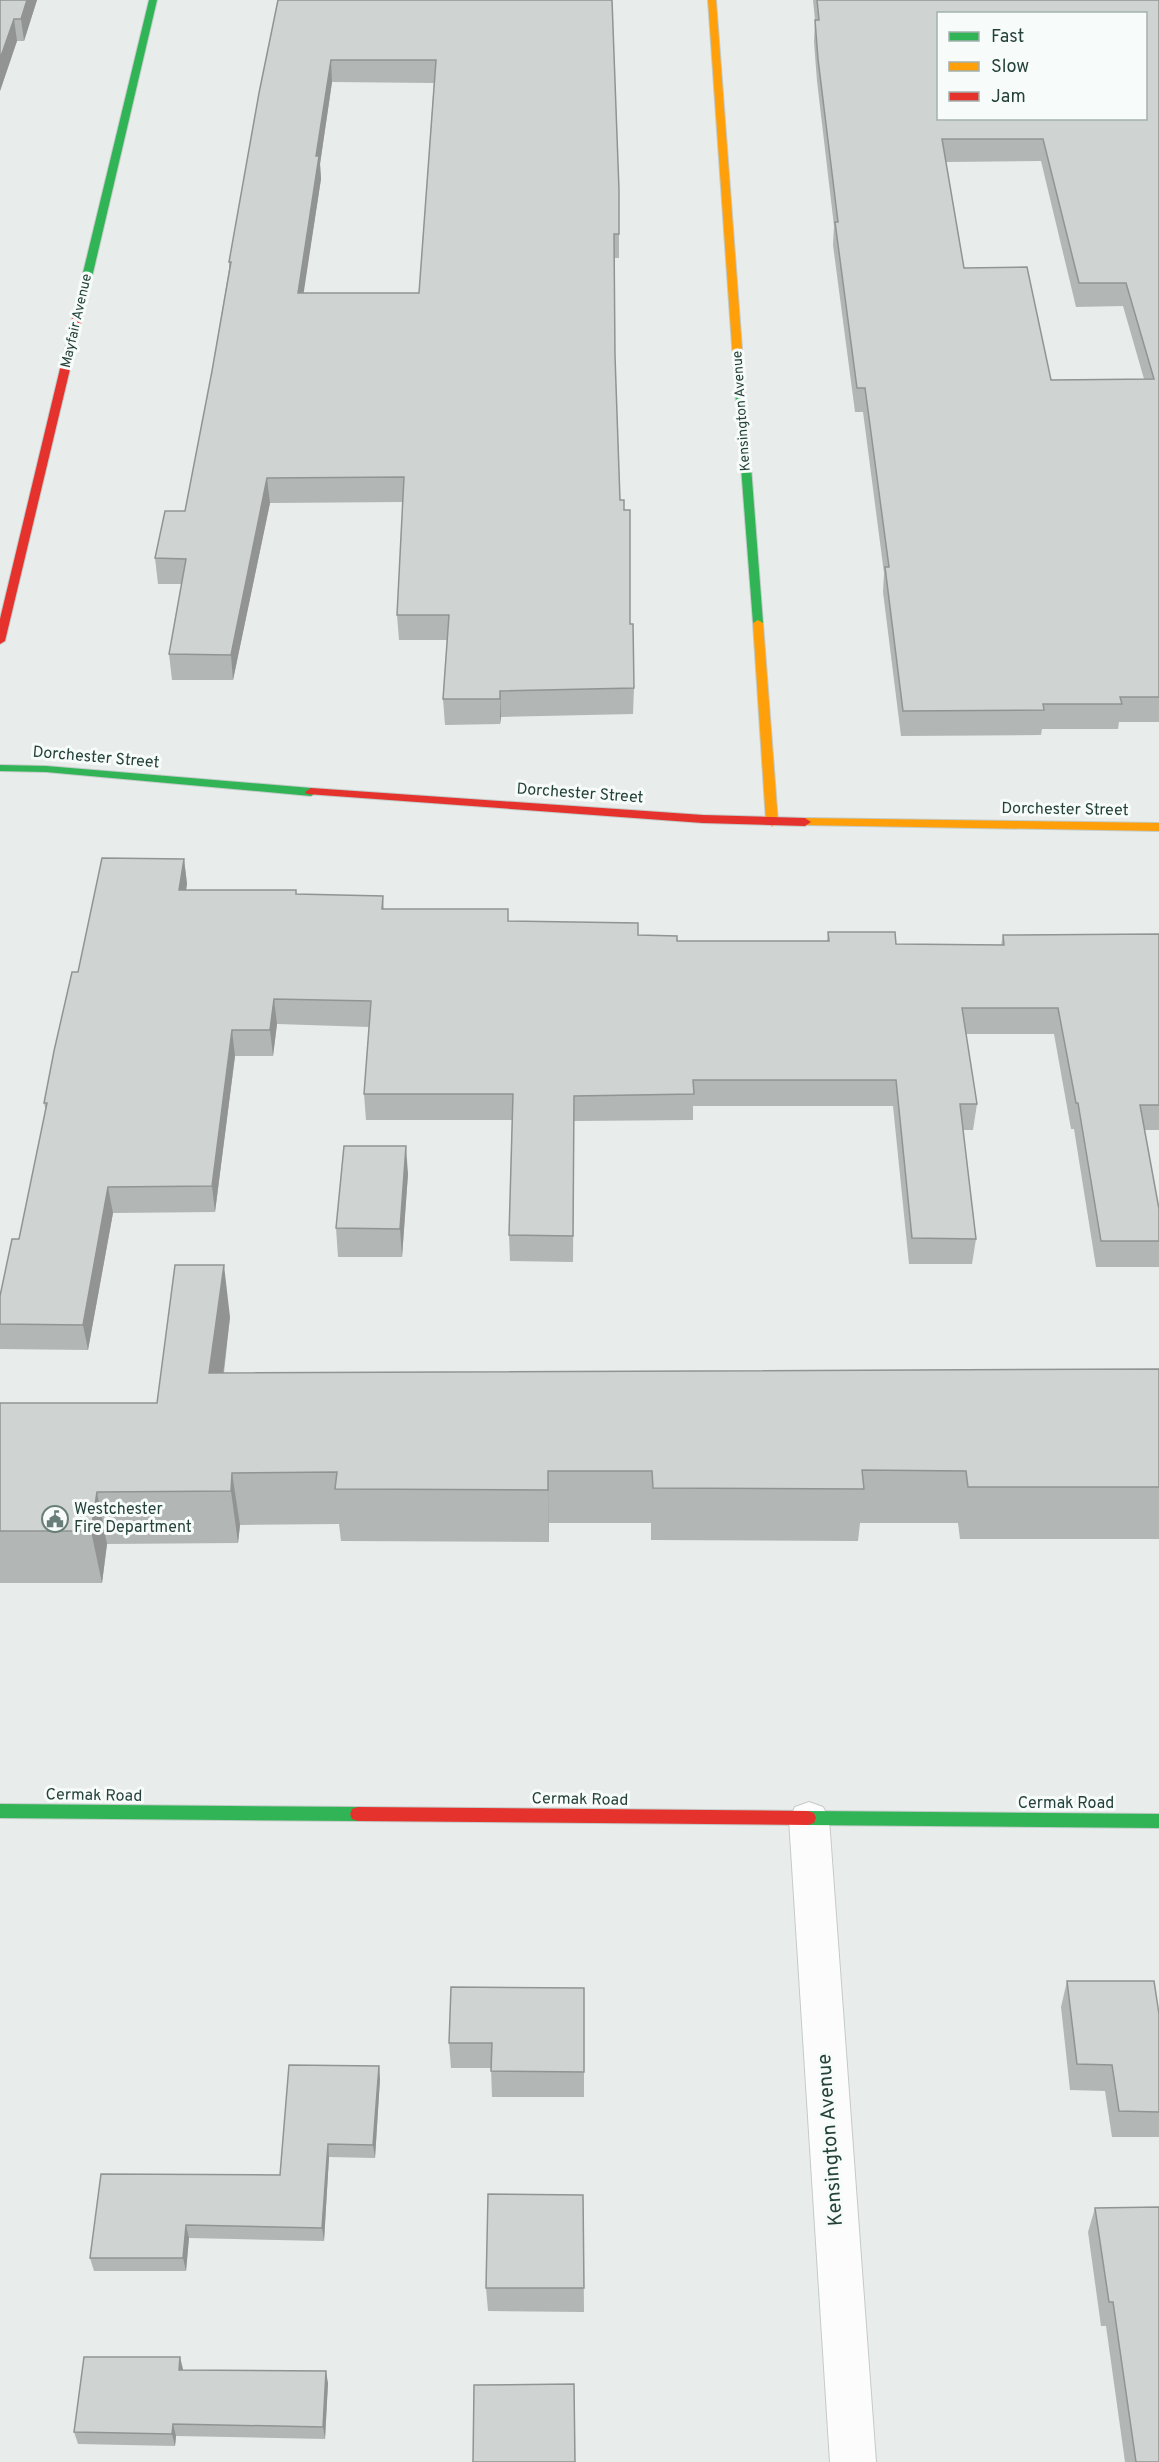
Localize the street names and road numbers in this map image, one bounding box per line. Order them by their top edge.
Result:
street label: Mayfair Avenue [58,272,96,370]
street label: Kensington Avenue [729,350,755,472]
street label: Dorchester Street [32,742,160,774]
street label: Dorchester Street [516,780,644,808]
street label: Dorchester Street [1001,799,1129,821]
street label: Cermak Road [45,1785,143,1807]
street label: Cermak Road [531,1789,629,1811]
street label: Cermak Road [1018,1794,1114,1814]
street label: Kensington Avenue [812,2053,850,2227]

